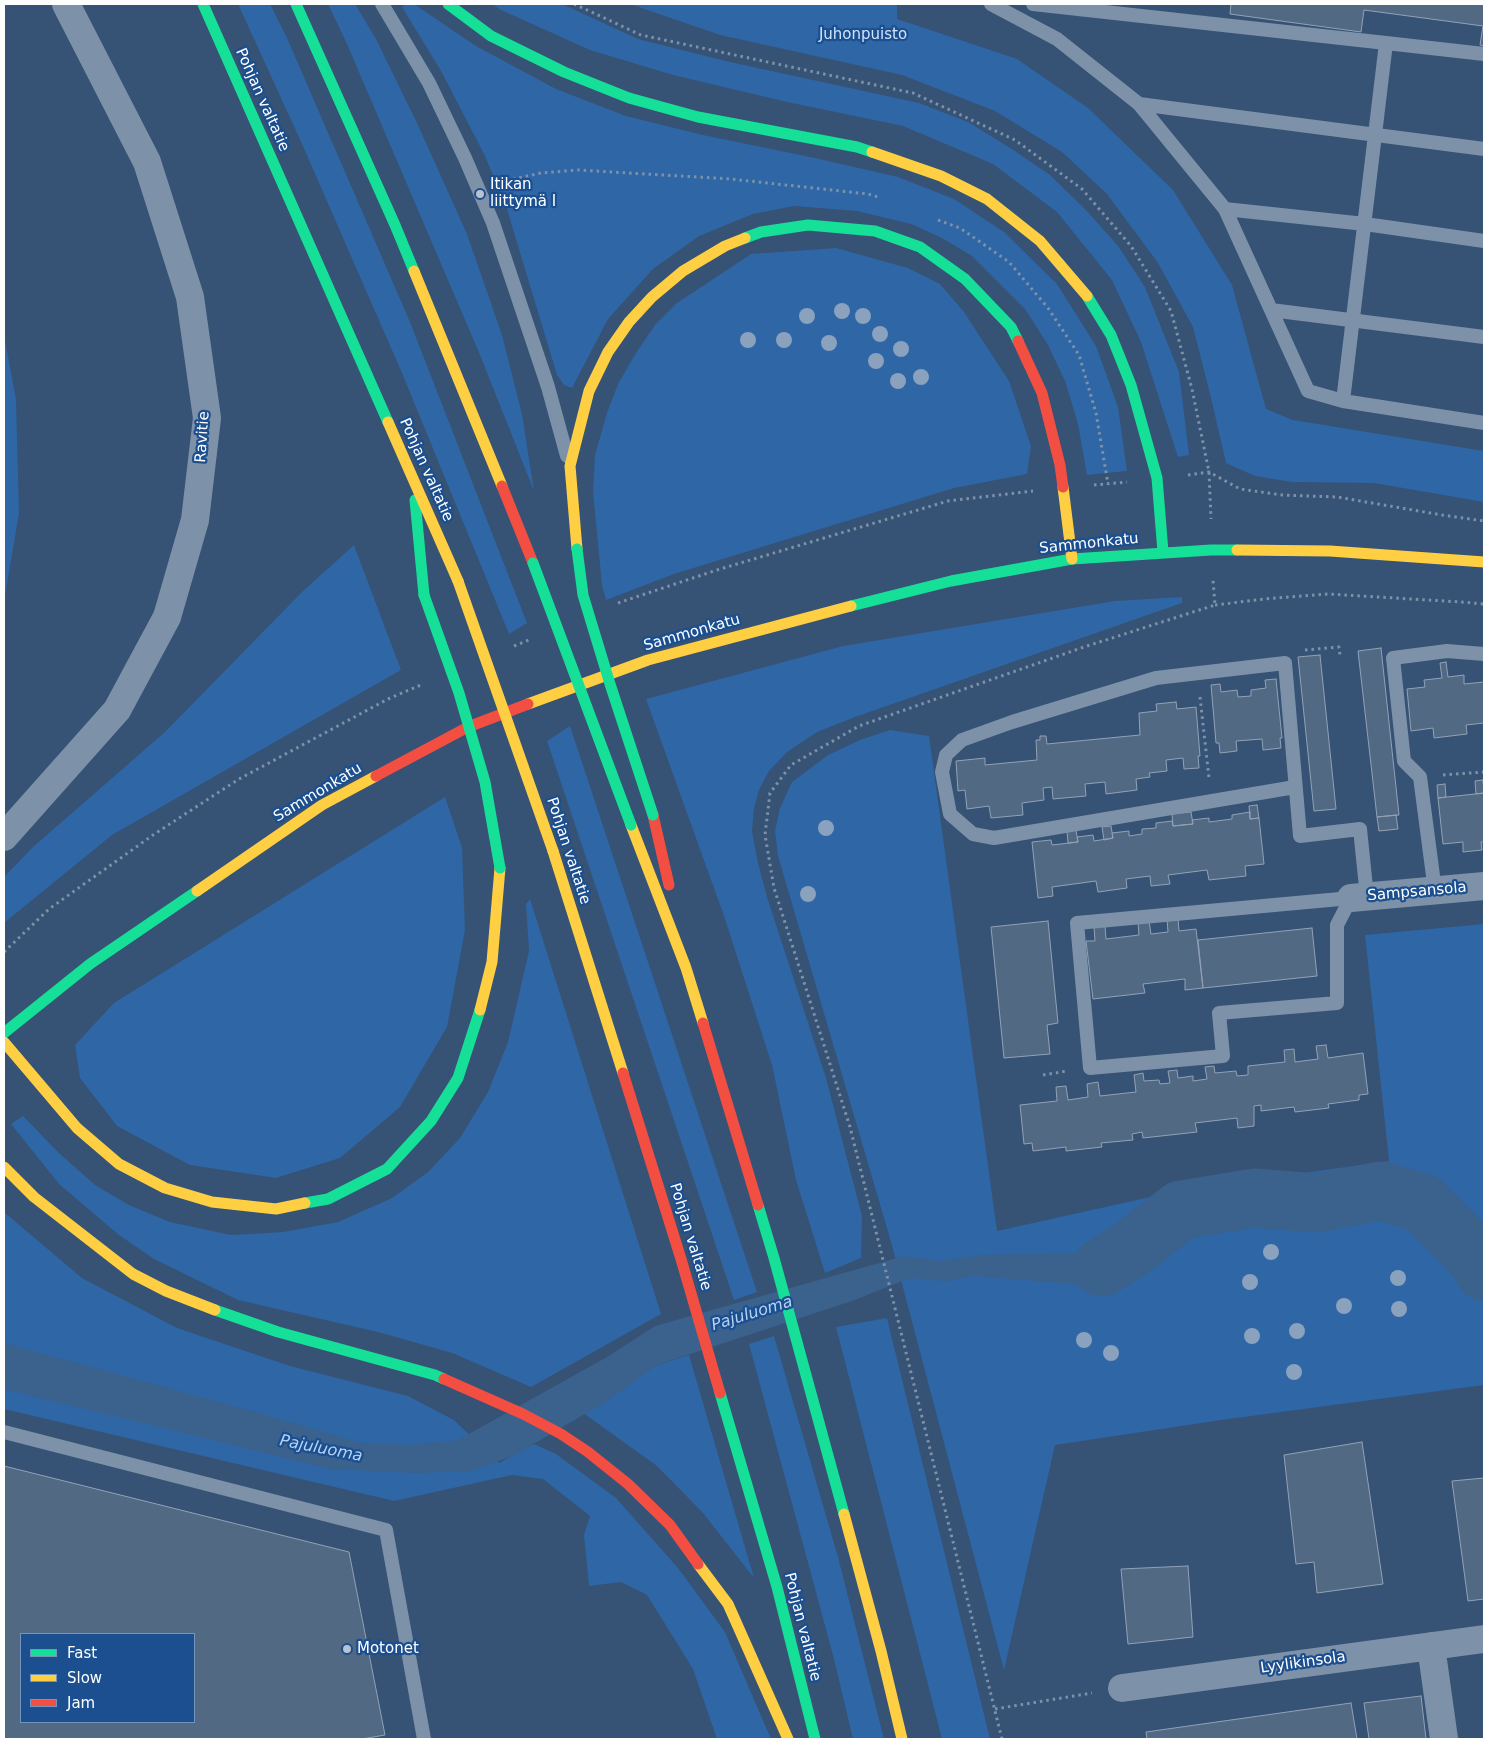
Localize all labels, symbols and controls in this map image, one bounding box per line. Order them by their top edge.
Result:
park label: Juhonpuisto [819,26,907,44]
street label: Pohjan valtatie [231,45,293,155]
place label: Itikan liittymä I [490,176,556,211]
marker: Itikan liittymä I [474,188,486,200]
street label: Ravitie [192,411,214,463]
street label: Pohjan valtatie [395,415,457,525]
street label: Sammonkatu [1039,530,1139,558]
street label: Sammonkatu [642,611,742,655]
street label: Sammonkatu [271,760,365,826]
street label: Pohjan valtatie [542,795,594,907]
street label: Sampsansola [1367,879,1467,905]
street label: Pohjan valtatie [665,1181,715,1293]
water label: Pajuluoma [709,1293,795,1335]
water label: Pajuluoma [278,1432,364,1466]
street label: Pohjan valtatie [780,1571,824,1683]
legend [20,1633,195,1723]
place label: Motonet [357,1640,419,1658]
marker: Motonet [341,1643,353,1655]
text: Fast [67,1644,97,1662]
street label: Lyylikinsola [1259,1648,1347,1678]
text: Slow [67,1669,102,1687]
text: Jam [67,1694,95,1712]

